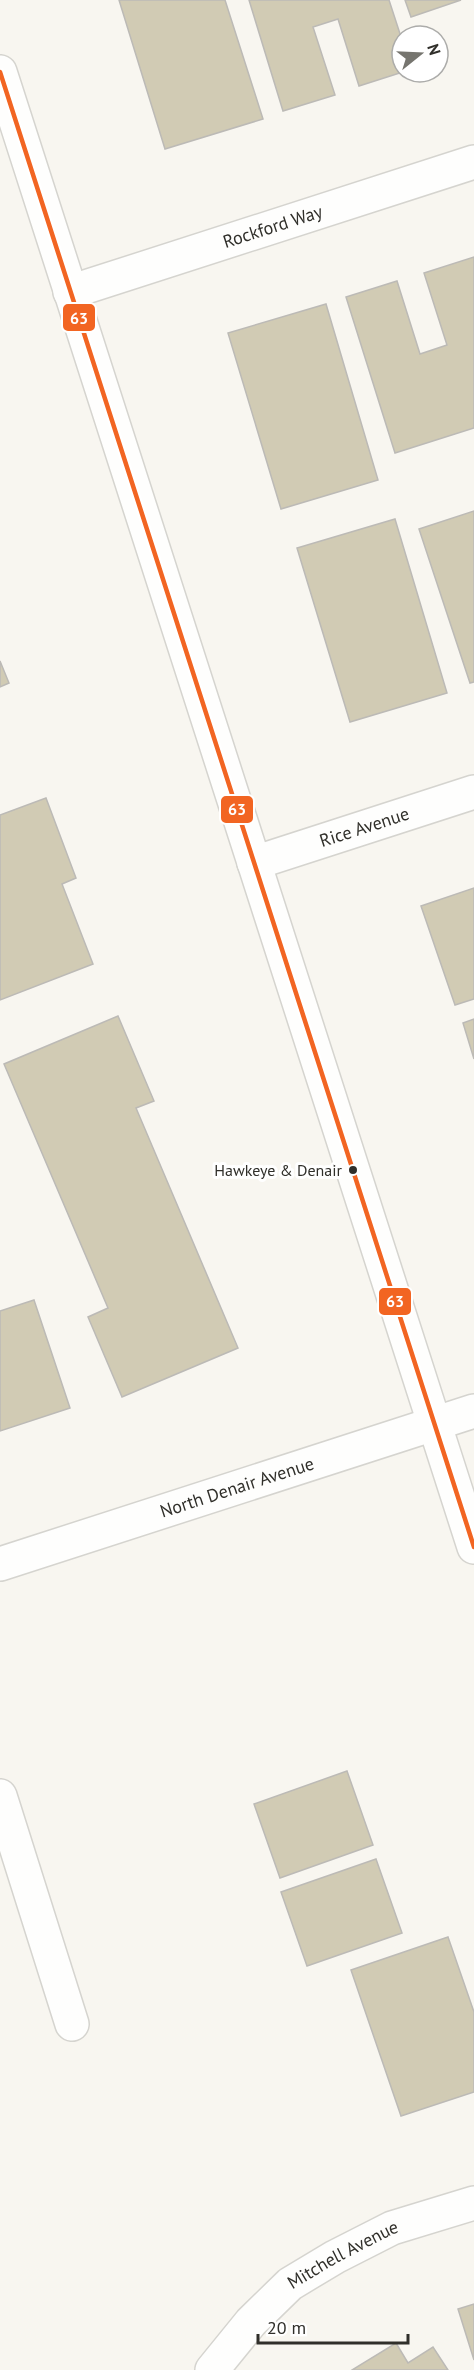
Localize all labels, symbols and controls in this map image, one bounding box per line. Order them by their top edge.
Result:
north arrow [390,24,450,84]
text: N [423,41,445,57]
street label: Rockford Way [220,199,326,253]
line badge: 63 [62,303,96,332]
text: 63 [70,308,88,328]
line badge: 63 [220,795,254,824]
text: 63 [228,799,246,819]
street label: Rice Avenue [316,802,412,852]
place label: Hawkeye & Denair [214,1160,343,1180]
marker: Hawkeye & Denair [347,1164,359,1176]
line badge: 63 [378,1287,412,1316]
text: 63 [386,1291,404,1311]
street label: North Denair Avenue [157,1451,317,1523]
street label: Mitchell Avenue [283,2215,401,2294]
scale bar [258,2307,408,2345]
text: 20 m [267,2316,306,2339]

